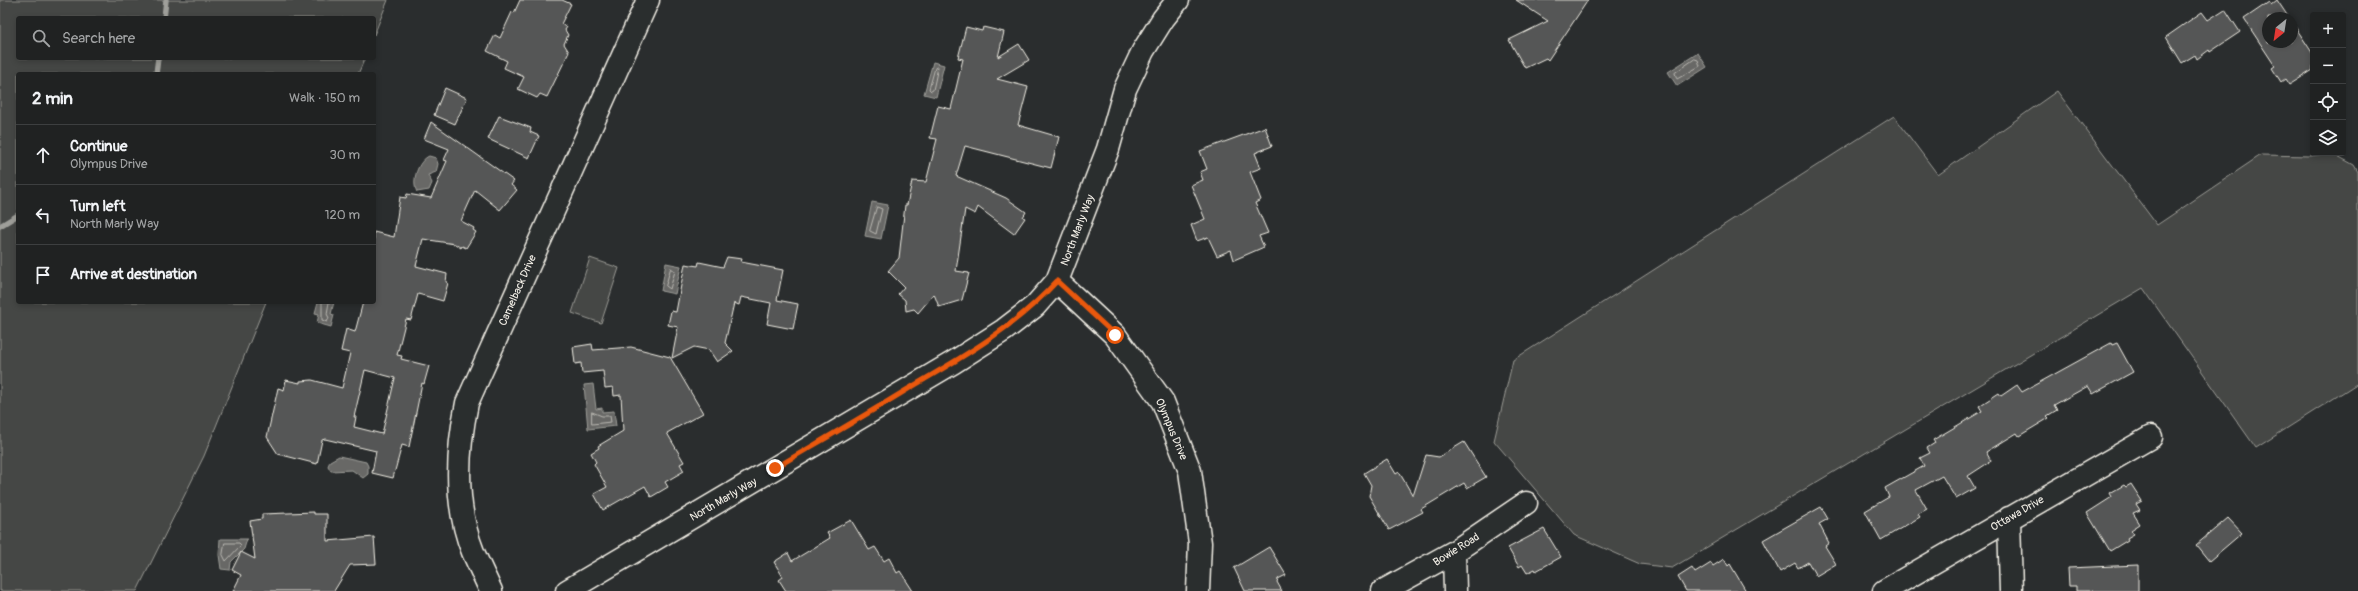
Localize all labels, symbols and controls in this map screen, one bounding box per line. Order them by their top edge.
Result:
north arrow [2262,12,2298,48]
map controls [2310,12,2346,156]
button: + [2310,12,2346,48]
search box [16,16,376,60]
icon: search [30,27,52,49]
text: Search here [62,29,135,48]
button: − [2310,48,2346,84]
button: locate [2310,84,2346,120]
text: 2 min [32,88,73,109]
text: Walk · 150 m [289,90,360,106]
button: layers [2310,120,2346,156]
text: Continue [70,137,128,156]
icon: ahead [32,144,54,166]
text: 30 m [330,147,360,163]
text: Olympus Drive [70,156,148,172]
street label: North Marly Way [1058,193,1097,268]
text: Turn left [70,197,126,216]
icon: left [32,204,54,226]
text: 120 m [324,207,360,223]
text: North Marly Way [70,216,159,232]
street label: Camelback Drive [496,252,539,328]
icon: arrive [32,264,54,286]
text: Arrive at destination [70,265,197,284]
route start [1106,326,1124,344]
street label: Olympus Drive [1153,396,1191,462]
route end [766,459,784,477]
street label: North Marly Way [687,475,759,524]
street label: Ottawa Drive [1988,493,2047,534]
street label: Bowie Road [1431,530,1482,569]

